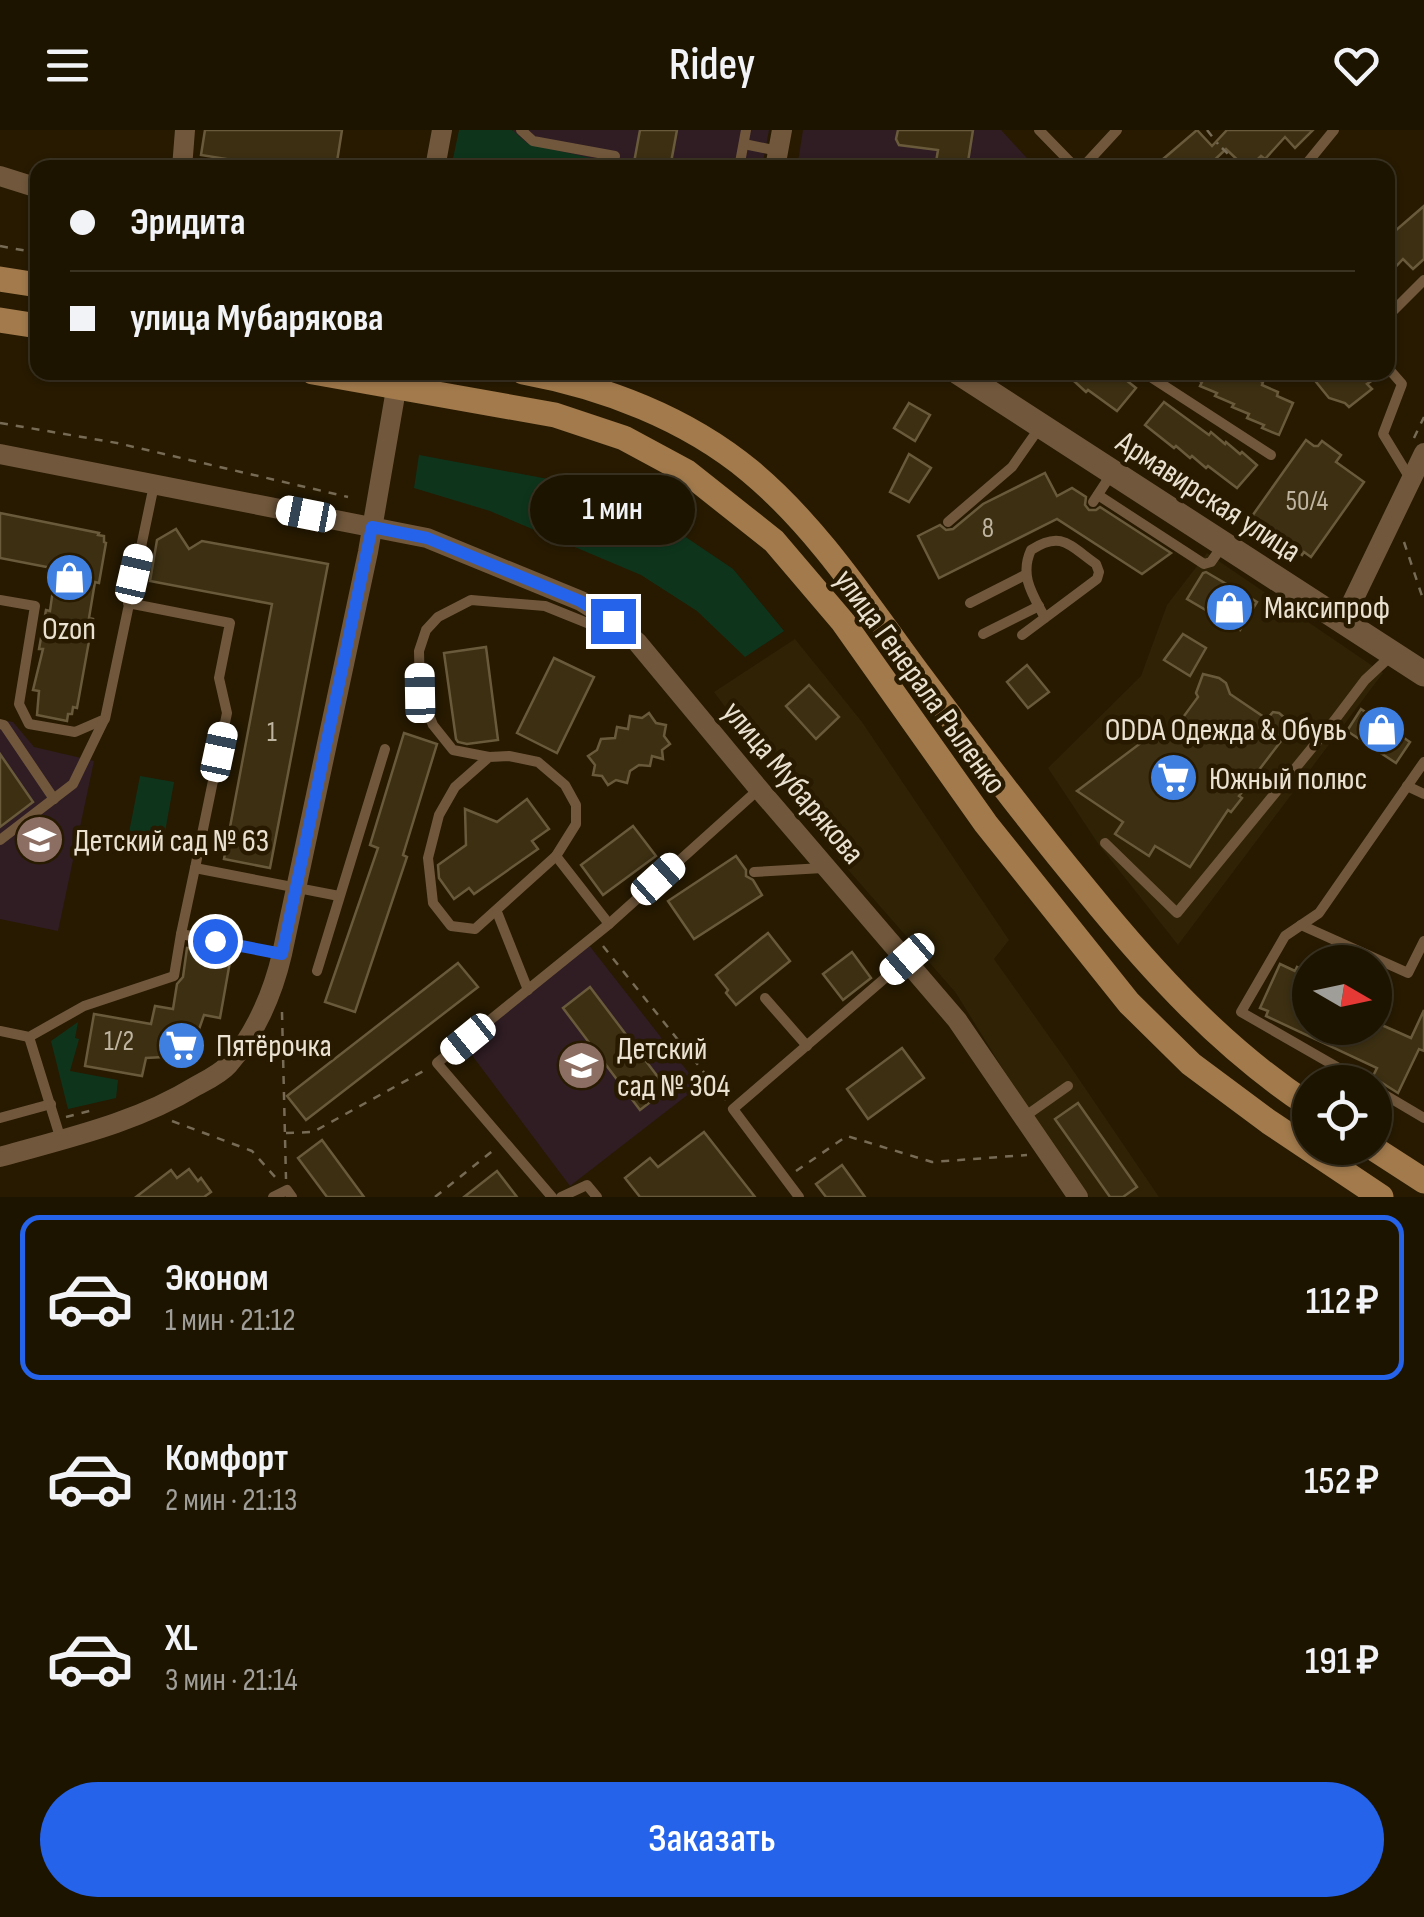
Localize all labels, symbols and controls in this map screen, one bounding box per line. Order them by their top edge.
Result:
icon: menu [40,38,95,93]
text: Ridey [669,38,755,93]
icon: heart [1329,38,1384,93]
text: Эридита [130,200,246,245]
text: улица Мубарякова [130,296,384,341]
street label: Армавирская улица [1108,423,1308,571]
callout: 1 мин [530,476,696,546]
house number: 50/4 [1286,485,1329,518]
text: 1 мин [582,490,643,529]
car [274,494,338,534]
house number: 8 [982,512,994,545]
car [113,541,155,607]
shop icon: Ozon [43,552,95,604]
street label: улица Генерала Рыленко [825,562,1014,802]
shop icon: Максипроф [1203,581,1255,633]
place label: Максипроф [1264,589,1390,628]
route end [591,599,636,644]
place label: Ozon [42,610,96,649]
car [404,663,436,723]
street label: улица Мубарякова [713,694,872,872]
shop icon: ODDA Одежда & Обувь [1356,703,1408,755]
place label: ODDA Одежда & Обувь [1105,711,1347,750]
house number: 1 [267,716,277,749]
car [198,720,240,784]
supermarket icon: Южный полюс [1148,752,1200,804]
place label: Южный полюс [1209,760,1367,799]
school or university icon: Детский сад № 63 [13,814,65,866]
place label: Детский сад № 63 [74,822,269,861]
car [626,848,690,910]
route start [193,919,238,964]
car [875,928,939,990]
north arrow [1292,945,1392,1045]
map controls [1292,945,1392,1165]
car [435,1008,501,1070]
supermarket icon: Пятёрочка [155,1019,207,1071]
house number: 1/2 [104,1025,134,1058]
place label: Пятёрочка [216,1027,332,1066]
place label: Детский сад № 304 [617,1030,730,1106]
school or university icon: Детский сад № 304 [556,1040,608,1092]
button: locate [1292,1065,1392,1165]
icon: car [45,1253,135,1343]
text: Эконом [165,1256,269,1301]
text: 112 ₽ [1306,1279,1379,1324]
text: 1 мин · 21:12 [165,1301,295,1340]
icon: car [45,1433,135,1523]
text: Комфорт [165,1436,288,1481]
text: 152 ₽ [1304,1459,1379,1504]
text: 2 мин · 21:13 [165,1481,297,1520]
icon: car [45,1613,135,1703]
text: XL [165,1616,198,1661]
text: 191 ₽ [1305,1639,1379,1684]
text: 3 мин · 21:14 [165,1661,298,1700]
button: Заказать [40,1782,1384,1897]

